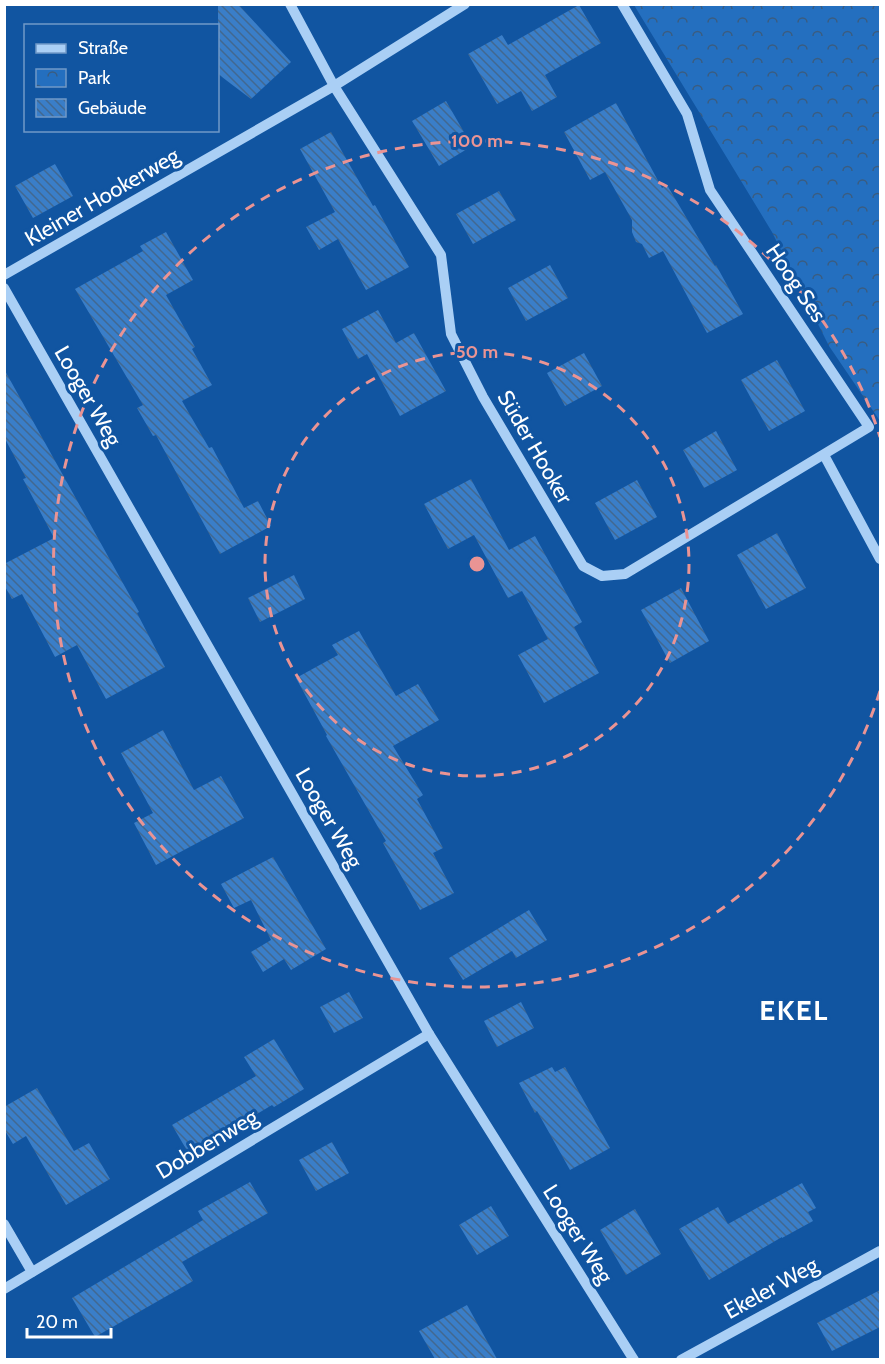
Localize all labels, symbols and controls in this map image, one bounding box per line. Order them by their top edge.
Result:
legend [24,24,219,132]
text: Straße [78,37,128,59]
text: Park [78,67,111,89]
text: Gebäude [78,97,147,119]
text: 100 m [451,130,503,152]
street label: Kleiner Hookerweg [20,141,185,252]
street label: Hoog Ses [760,239,832,327]
street label: Looger Weg [48,341,128,452]
text: 50 m [456,341,498,363]
street label: Süder Hooker [492,385,578,509]
centre of rings [467,554,487,574]
street label: Looger Weg [289,763,369,874]
district label: EKEL [759,993,829,1027]
street label: Dobbenweg [151,1103,264,1185]
street label: Looger Weg [537,1180,619,1289]
street label: Ekeler Weg [719,1251,824,1325]
scale bar [27,1301,111,1339]
text: 20 m [36,1311,78,1333]

